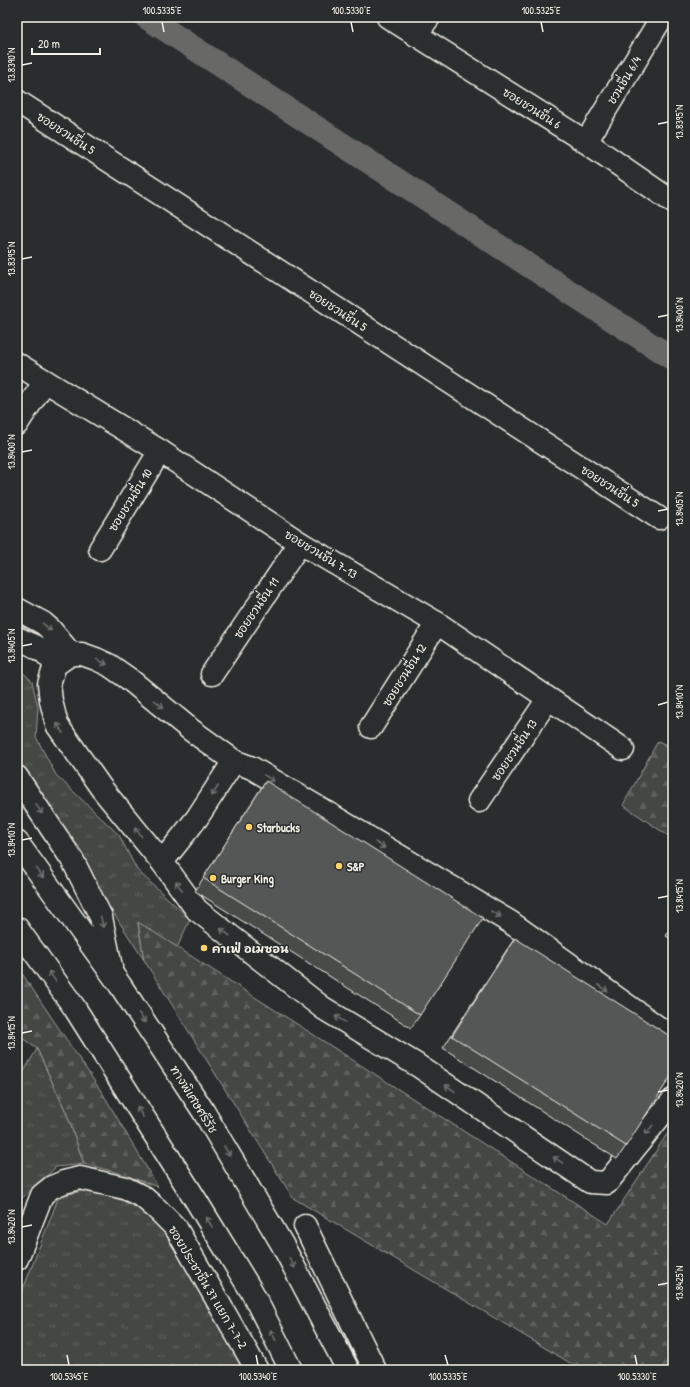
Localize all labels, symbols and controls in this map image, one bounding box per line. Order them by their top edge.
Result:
text: 100.5335°E [143,4,182,17]
text: 100.5330°E [331,4,371,17]
text: 100.5325°E [521,4,561,17]
scale bar [32,30,100,56]
text: 20 m [38,35,60,52]
text: 13.8390°N [5,48,18,82]
street label: ชวนชื่น 6/4 [601,51,645,107]
street label: ซอยชวนชื่น 6 [499,82,566,133]
text: 13.8395°N [673,105,686,139]
street label: ซอยชวนชื่น 5 [34,106,100,158]
text: 13.8395°N [5,242,18,276]
street label: ซอยชวนชื่น 5 [306,283,372,335]
text: 13.8400°N [673,298,686,332]
text: 13.8400°N [5,435,18,469]
street label: ซอยชวนชื่น 5 [578,459,644,511]
street label: ซอยชวนชื่น 10 [102,464,156,535]
text: 13.8405°N [673,492,686,526]
street label: ซอยชวนชื่น 7-13 [282,524,361,582]
street label: ซอยชวนชื่น 11 [228,573,283,642]
one-way arrow [42,623,53,632]
text: 13.8405°N [5,629,18,663]
street label: ซอยชวนชื่น 12 [376,639,430,710]
one-way arrow [96,659,108,666]
text: 13.8410°N [673,685,686,719]
one-way arrow [154,699,165,708]
street label: ซอยชวนชื่น 13 [485,715,541,784]
one-way arrow [56,722,64,734]
one-way arrow [263,775,275,783]
one-way arrow [211,785,219,796]
one-way arrow [35,803,43,814]
place label: Starbucks [257,819,300,836]
marker: Starbucks [244,822,254,832]
text: 13.8410°N [5,823,18,857]
one-way arrow [133,827,142,838]
one-way arrow [374,842,386,850]
place label: S&P [347,858,365,875]
marker: S&P [334,861,344,871]
one-way arrow [36,868,44,879]
place label: Burger King [221,870,274,888]
marker: Burger King [208,873,218,883]
text: 13.8415°N [673,879,686,913]
one-way arrow [175,881,184,892]
one-way arrow [490,911,502,919]
one-way arrow [99,915,106,928]
one-way arrow [220,928,231,936]
place label: คาเฟ่ อเมซอน [212,940,289,957]
marker: คาเฟ่ อเมซอน [199,943,209,953]
one-way arrow [47,970,56,981]
one-way arrow [598,984,609,992]
one-way arrow [137,1012,146,1023]
one-way arrow [334,1014,346,1022]
text: 13.8415°N [5,1016,18,1050]
street label: ทางพิเศษศรีรัช [166,1062,222,1136]
text: 13.8420°N [673,1072,686,1108]
one-way arrow [445,1084,456,1092]
one-way arrow [136,1107,144,1118]
one-way arrow [645,1125,653,1136]
one-way arrow [223,1145,231,1157]
one-way arrow [552,1156,563,1164]
text: 13.8420°N [5,1209,18,1245]
one-way arrow [205,1217,213,1228]
street label: ซอยประชาชื่น 37 แยก 7-7-2 [165,1221,253,1352]
one-way arrow [289,1257,296,1269]
text: 13.8425°N [673,1266,686,1300]
one-way arrow [269,1329,277,1341]
text: 100.5345°E [50,1370,89,1383]
text: 100.5340°E [239,1370,278,1383]
text: 100.5335°E [429,1370,468,1383]
text: 100.5330°E [617,1370,657,1383]

